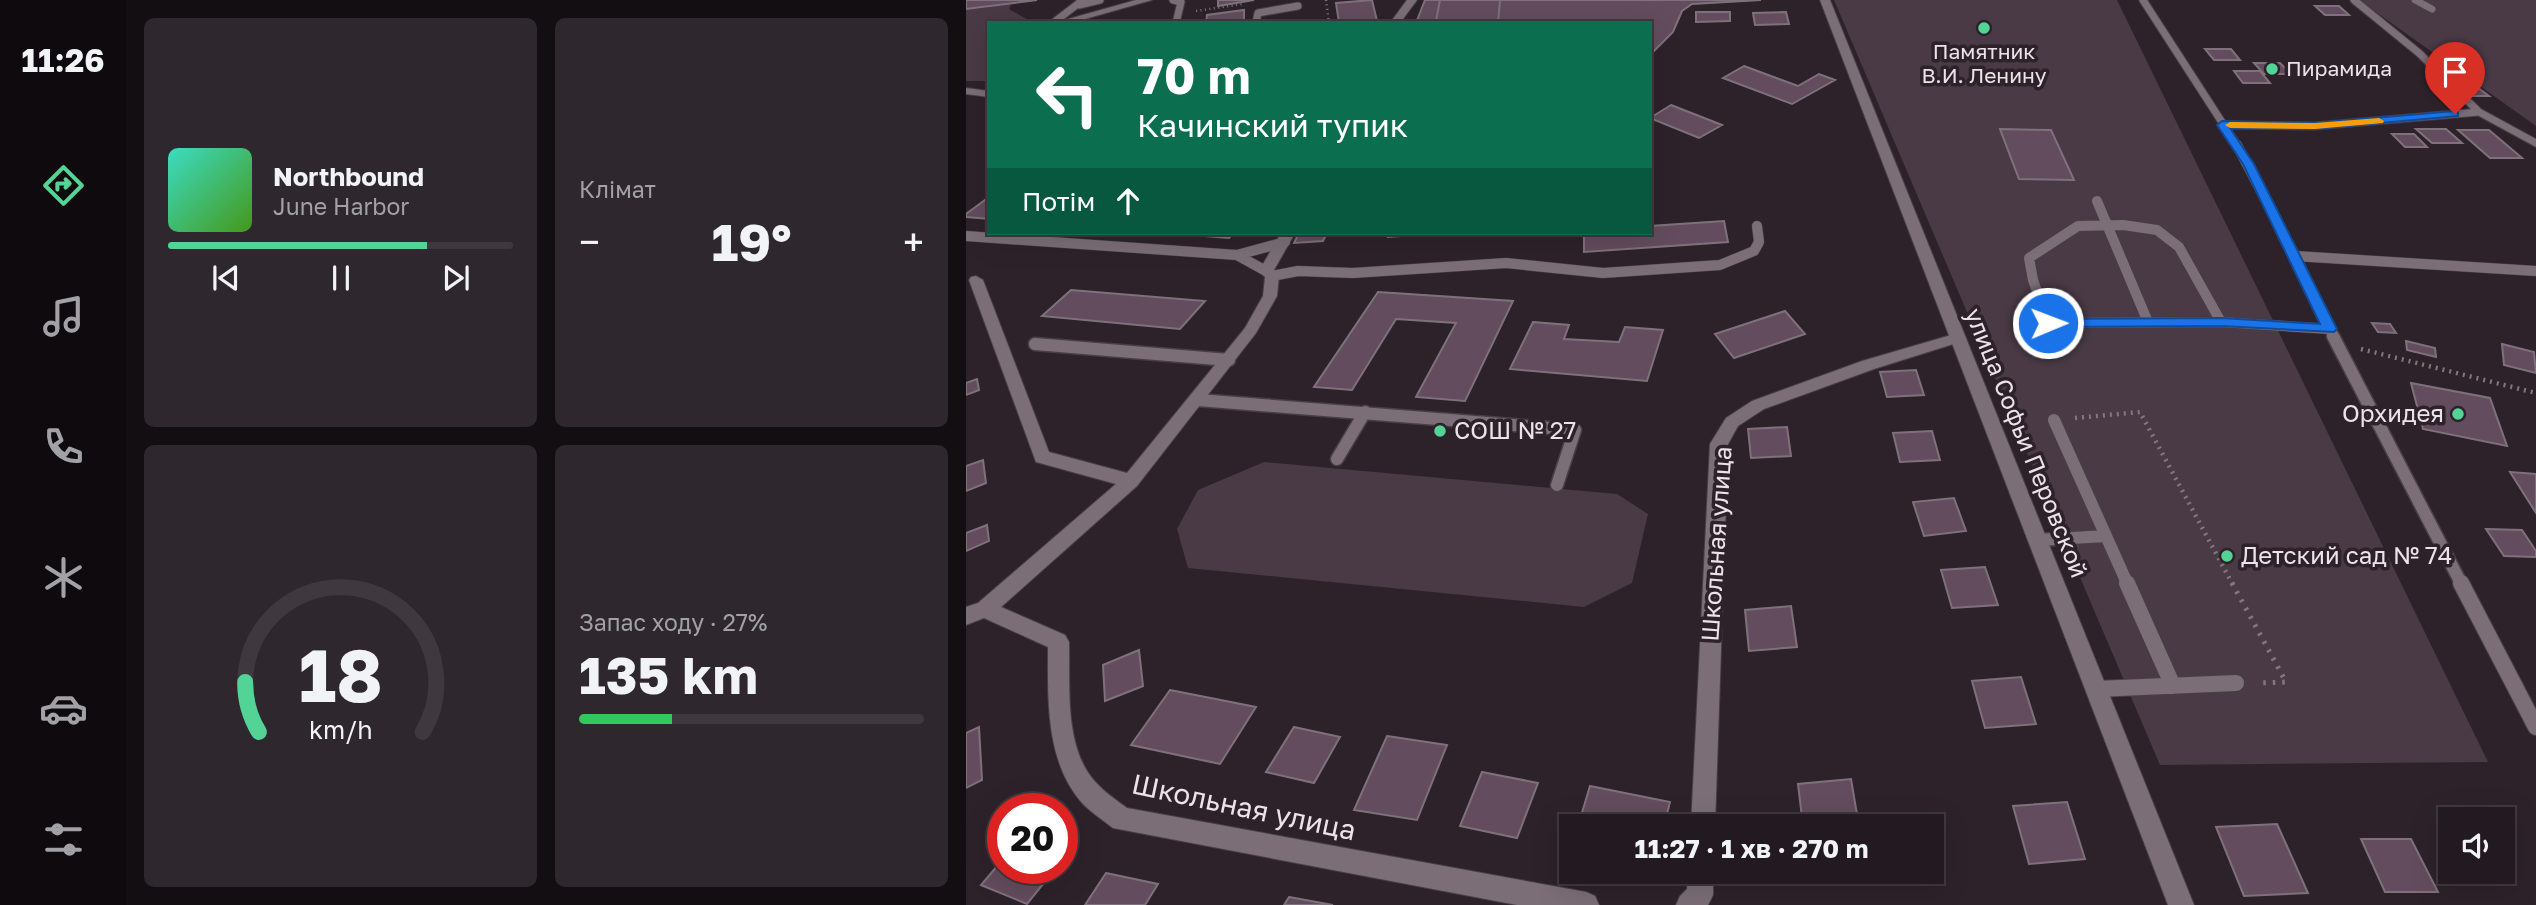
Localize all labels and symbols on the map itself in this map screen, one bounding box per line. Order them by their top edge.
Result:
marker: Памятник В.И. Ленину [1976,20,1992,36]
place label: Памятник В.И. Ленину [1921,38,2047,88]
pin [2425,42,2485,114]
place label: Пирамида [2286,55,2392,81]
marker: Пирамида [2264,61,2280,77]
position arrow [2011,286,2085,360]
street label: улица Софьи Перовской [1960,303,2095,581]
place label: Орхидея [2342,398,2444,427]
marker: Орхидея [2450,406,2466,422]
place label: СОШ № 27 [1454,415,1576,444]
marker: СОШ № 27 [1432,423,1448,439]
street label: Школьная улица [1694,445,1737,642]
place label: Детский сад № 74 [2241,540,2452,569]
marker: Детский сад № 74 [2219,548,2235,564]
street label: Школьная улица [1129,767,1359,846]
speed limit sign: 20 [987,793,1078,884]

